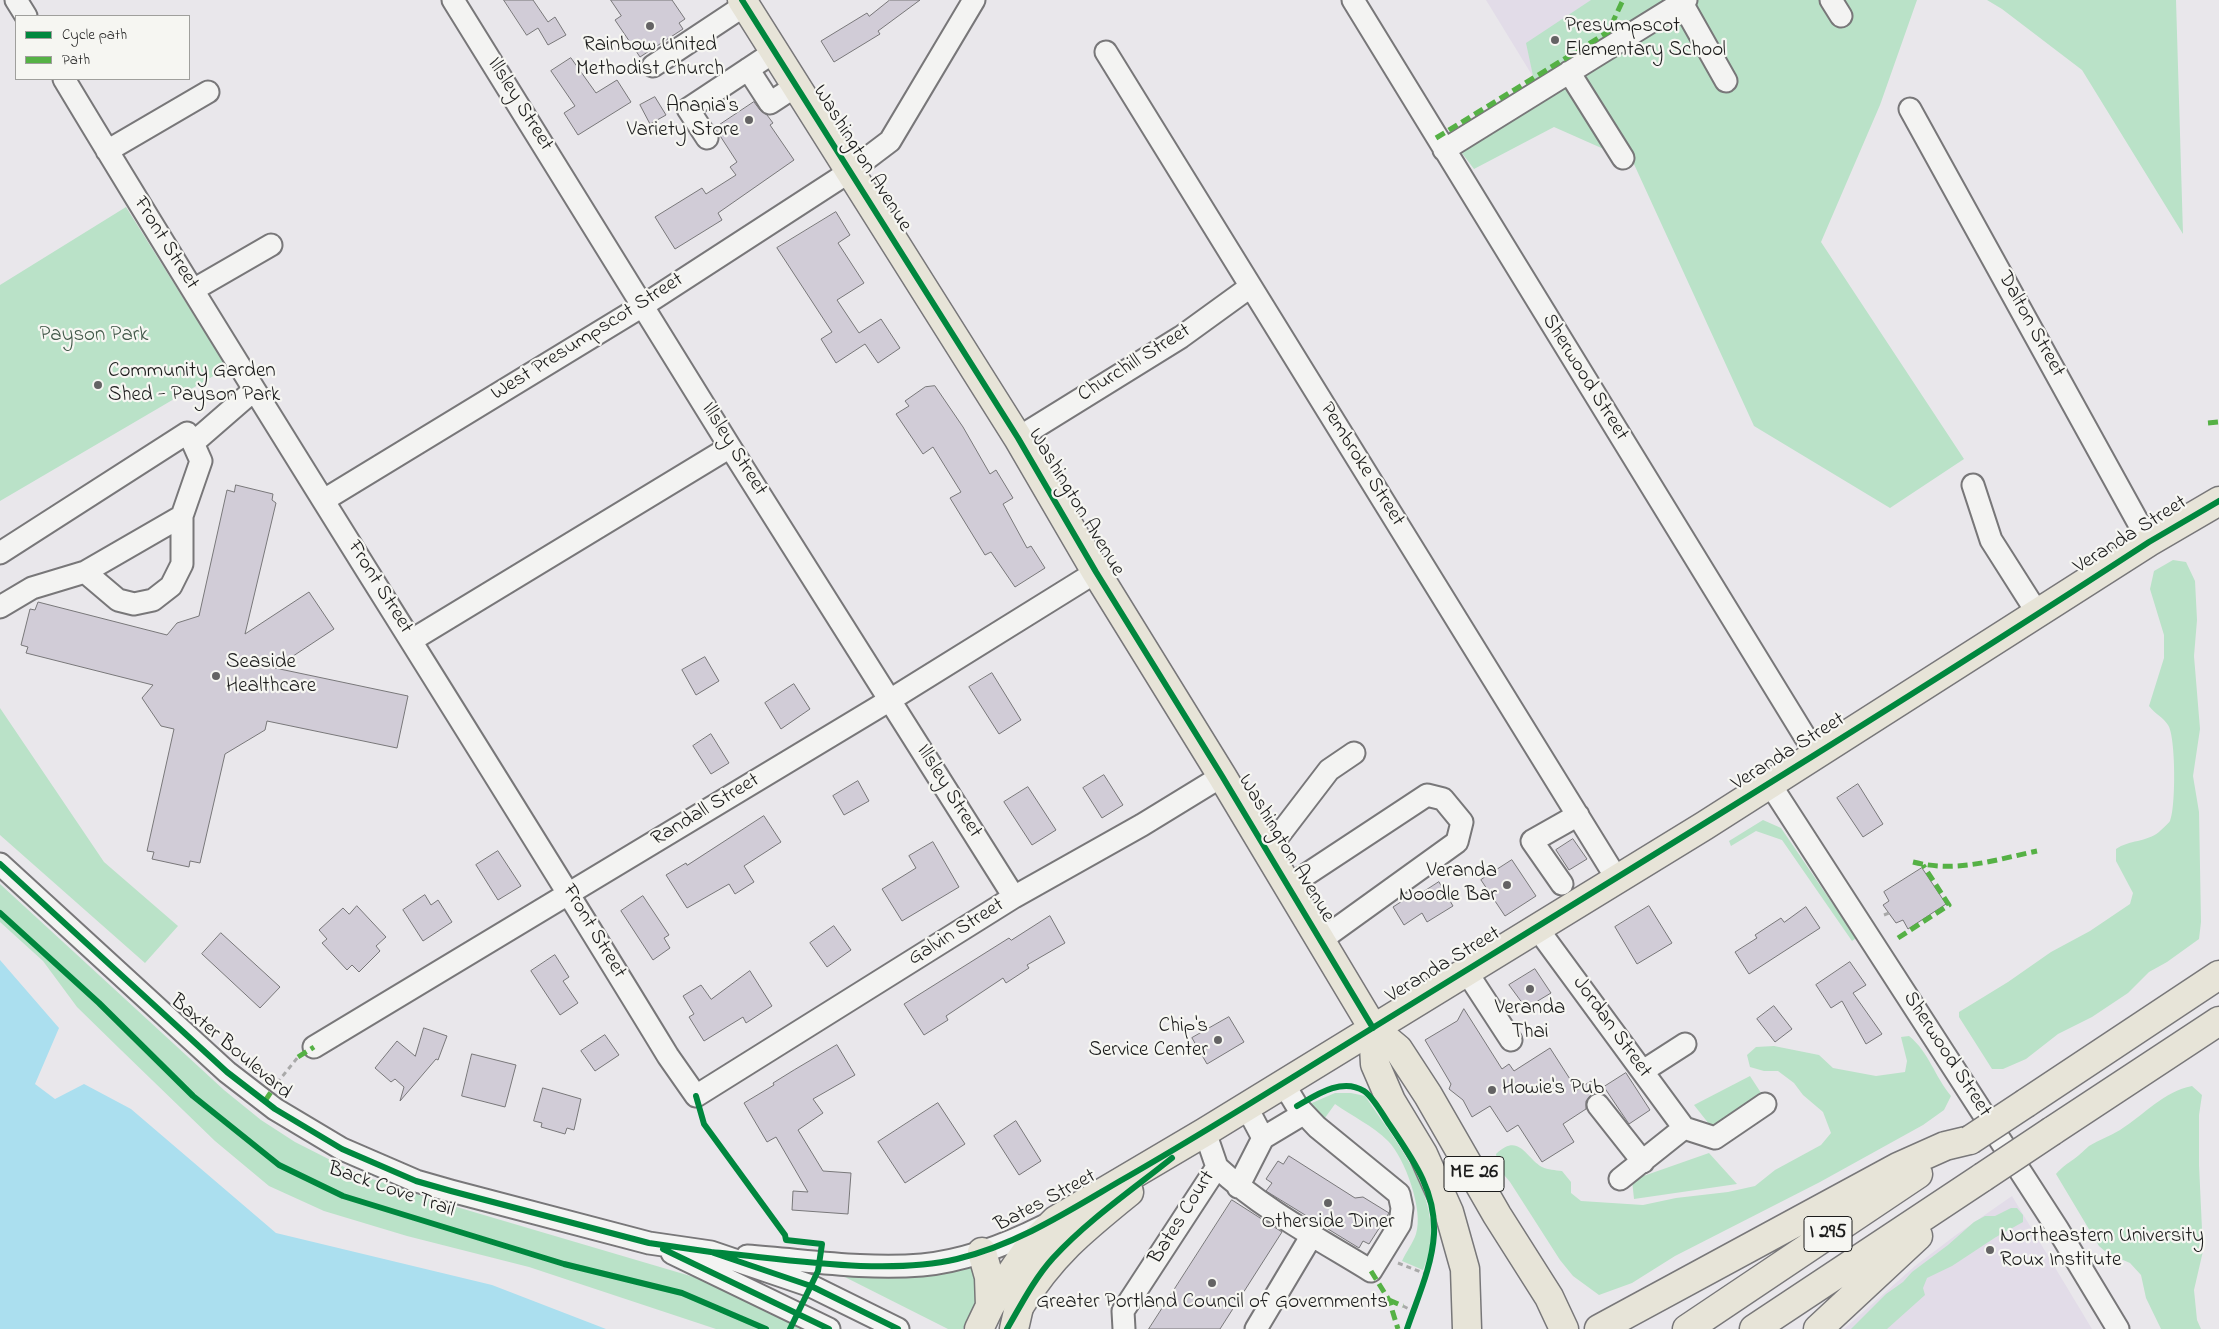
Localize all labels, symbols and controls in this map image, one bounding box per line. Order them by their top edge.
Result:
legend [15,15,190,80]
place label: Presumpscot Elementary School [1565,15,1726,65]
marker: Rainbow United Methodist Church [644,20,656,32]
text: Cycle path [62,24,127,46]
place label: Rainbow United Methodist Church [576,34,724,84]
marker: Presumpscot Elementary School [1549,34,1561,46]
text: Path [62,49,90,71]
street label: Illsley Street [480,54,558,156]
street label: Washington Avenue [806,81,916,237]
place label: Anania's Variety Store [627,95,739,145]
marker: Anania's Variety Store [743,114,755,126]
street label: Front Street [127,193,203,295]
street label: West Presumpscot Street [487,268,689,408]
street label: Dalton Street [1991,268,2069,382]
street label: Sherwood Street [1535,310,1633,446]
street label: Churchill Street [1074,319,1196,409]
park label: Payson Park [39,324,149,350]
place label: Community Garden Shed - Payson Park [108,360,280,410]
marker: Community Garden Shed - Payson Park [92,379,104,391]
street label: Pembroke Street [1313,398,1409,532]
street label: Illsley Street [694,399,772,501]
street label: Washington Avenue [1021,424,1129,582]
street label: Veranda Street [2070,491,2192,581]
street label: Front Street [341,537,417,639]
place label: Seaside Healthcare [226,651,316,701]
marker: Seaside Healthcare [210,670,222,682]
street label: Veranda Street [1728,708,1850,798]
street label: Illsley Street [909,741,987,843]
street label: Randall Street [647,769,765,853]
street label: Washington Avenue [1231,770,1339,928]
place label: Veranda Noodle Bar [1399,860,1497,910]
marker: Veranda Noodle Bar [1501,879,1513,891]
street label: Front Street [555,881,631,983]
street label: Galvin Street [904,894,1010,972]
street label: Veranda Street [1382,922,1506,1010]
street label: Jordan Street [1566,972,1656,1084]
marker: Veranda Thai [1524,983,1536,995]
street label: Sherwood Street [1896,987,1996,1123]
street label: Baxter Boulevard [164,990,296,1106]
place label: Veranda Thai [1495,997,1565,1047]
place label: Chip's Service Center [1088,1015,1208,1065]
marker: Chip's Service Center [1212,1034,1224,1046]
place label: Howie's Pub [1502,1077,1604,1103]
marker: Howie's Pub [1486,1084,1498,1096]
road number: ME 26 [1444,1156,1504,1192]
street label: Back Cove Trail [324,1158,458,1224]
street label: Bates Street [991,1165,1101,1239]
street label: Bates Court [1144,1166,1222,1270]
marker: Otherside Diner [1322,1197,1334,1209]
place label: Otherside Diner [1261,1211,1395,1237]
road number: I 295 [1804,1216,1852,1252]
place label: Northeastern University Roux Institute [2000,1225,2204,1275]
marker: Northeastern University Roux Institute [1984,1244,1996,1256]
marker: Greater Portland Council of Governments [1206,1277,1218,1289]
place label: Greater Portland Council of Governments [1036,1291,1388,1317]

